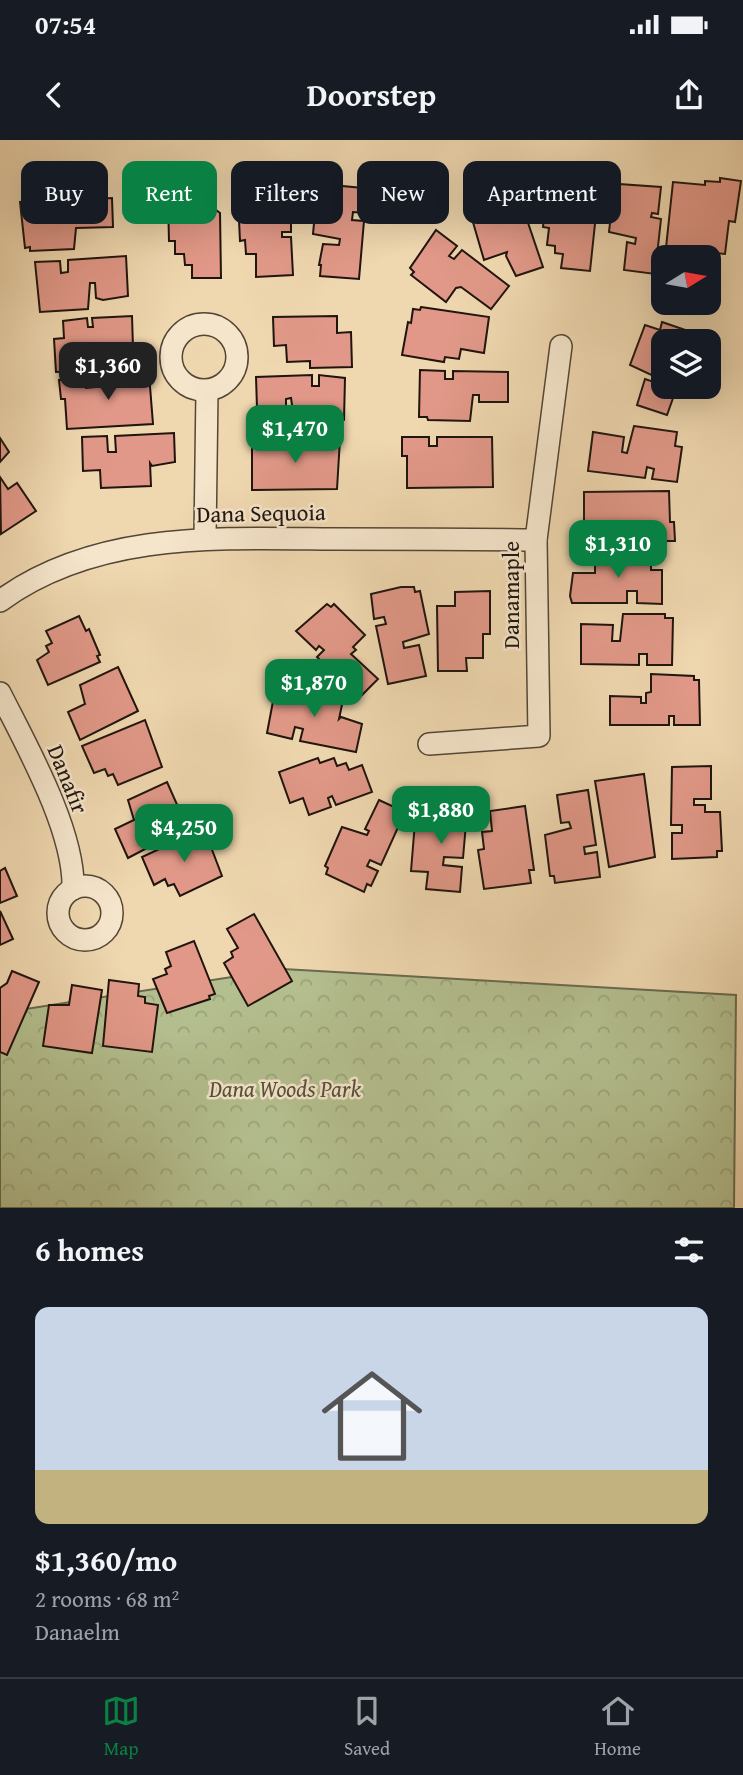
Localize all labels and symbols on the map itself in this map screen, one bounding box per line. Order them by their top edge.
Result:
north arrow [651,245,721,315]
pin: $1,360 [51,342,165,402]
pin: $1,470 [238,406,352,465]
street label: Dana Sequoia [196,495,326,530]
pin: $1,310 [561,520,675,580]
street label: Danamaple [494,541,527,649]
pin: $1,870 [257,660,371,719]
street label: Danafir [40,739,97,819]
pin: $1,880 [384,786,498,846]
pin: $4,250 [127,804,241,864]
park label: Dana Woods Park [208,1072,362,1105]

